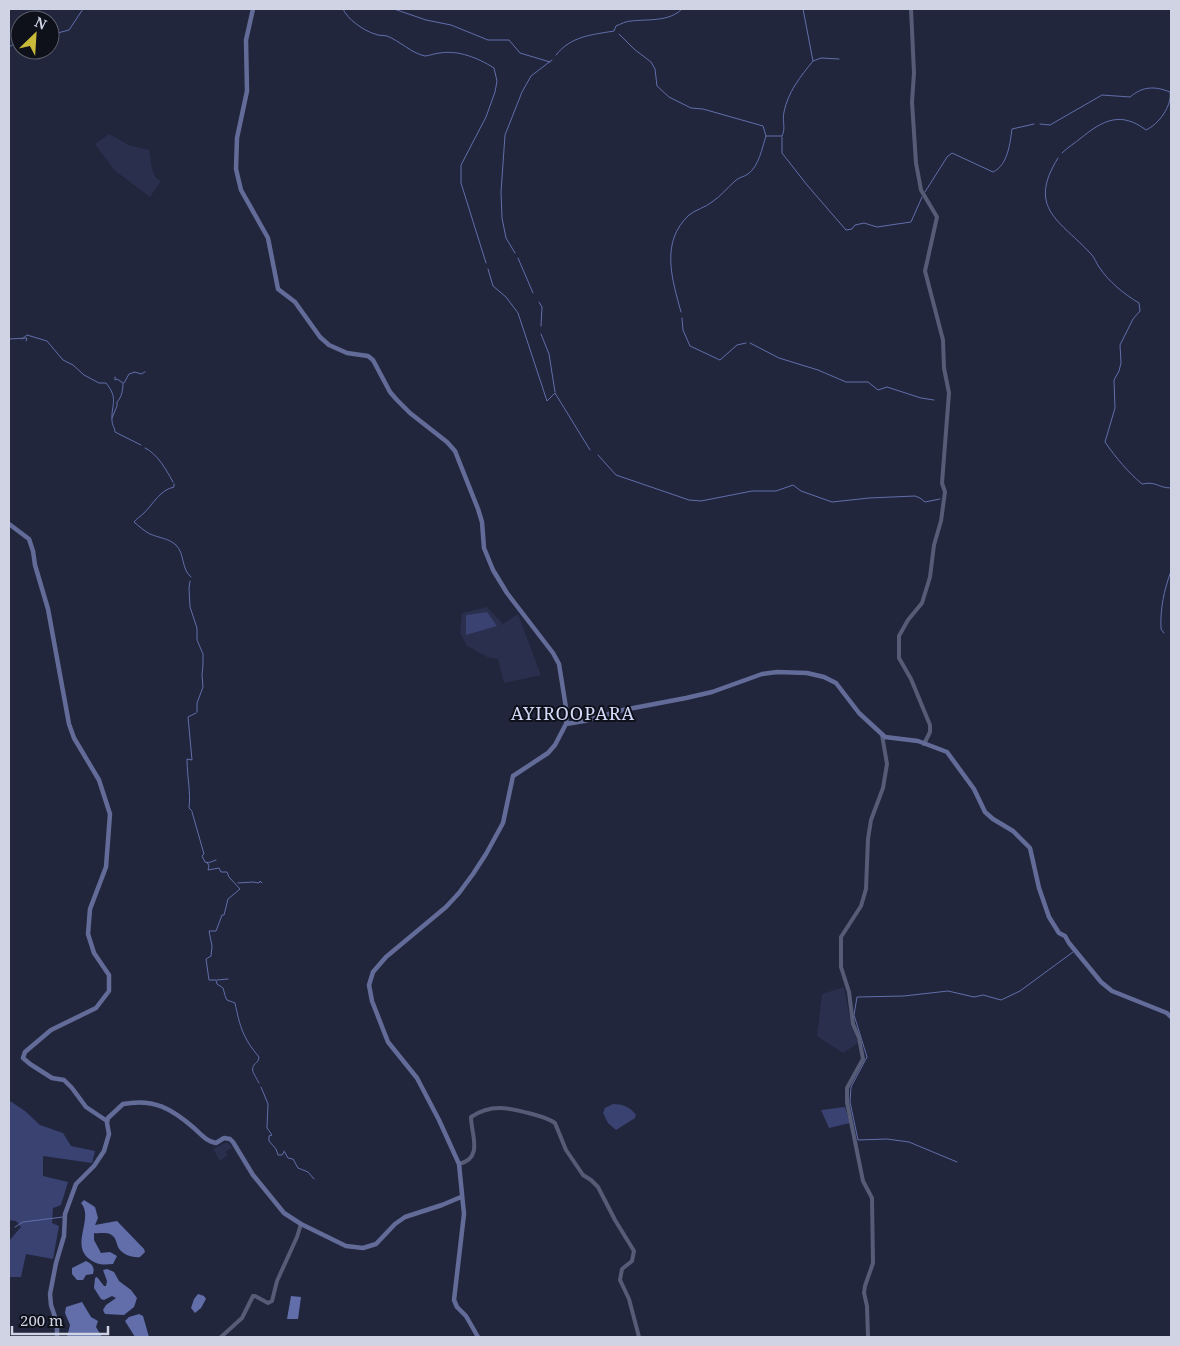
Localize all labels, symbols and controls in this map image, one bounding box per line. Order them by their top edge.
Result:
north arrow [10,10,60,60]
text: N [32,12,50,34]
district label: AYIROOPARA [511,701,635,725]
scale bar [12,1304,109,1336]
text: 200 m [20,1310,63,1330]

